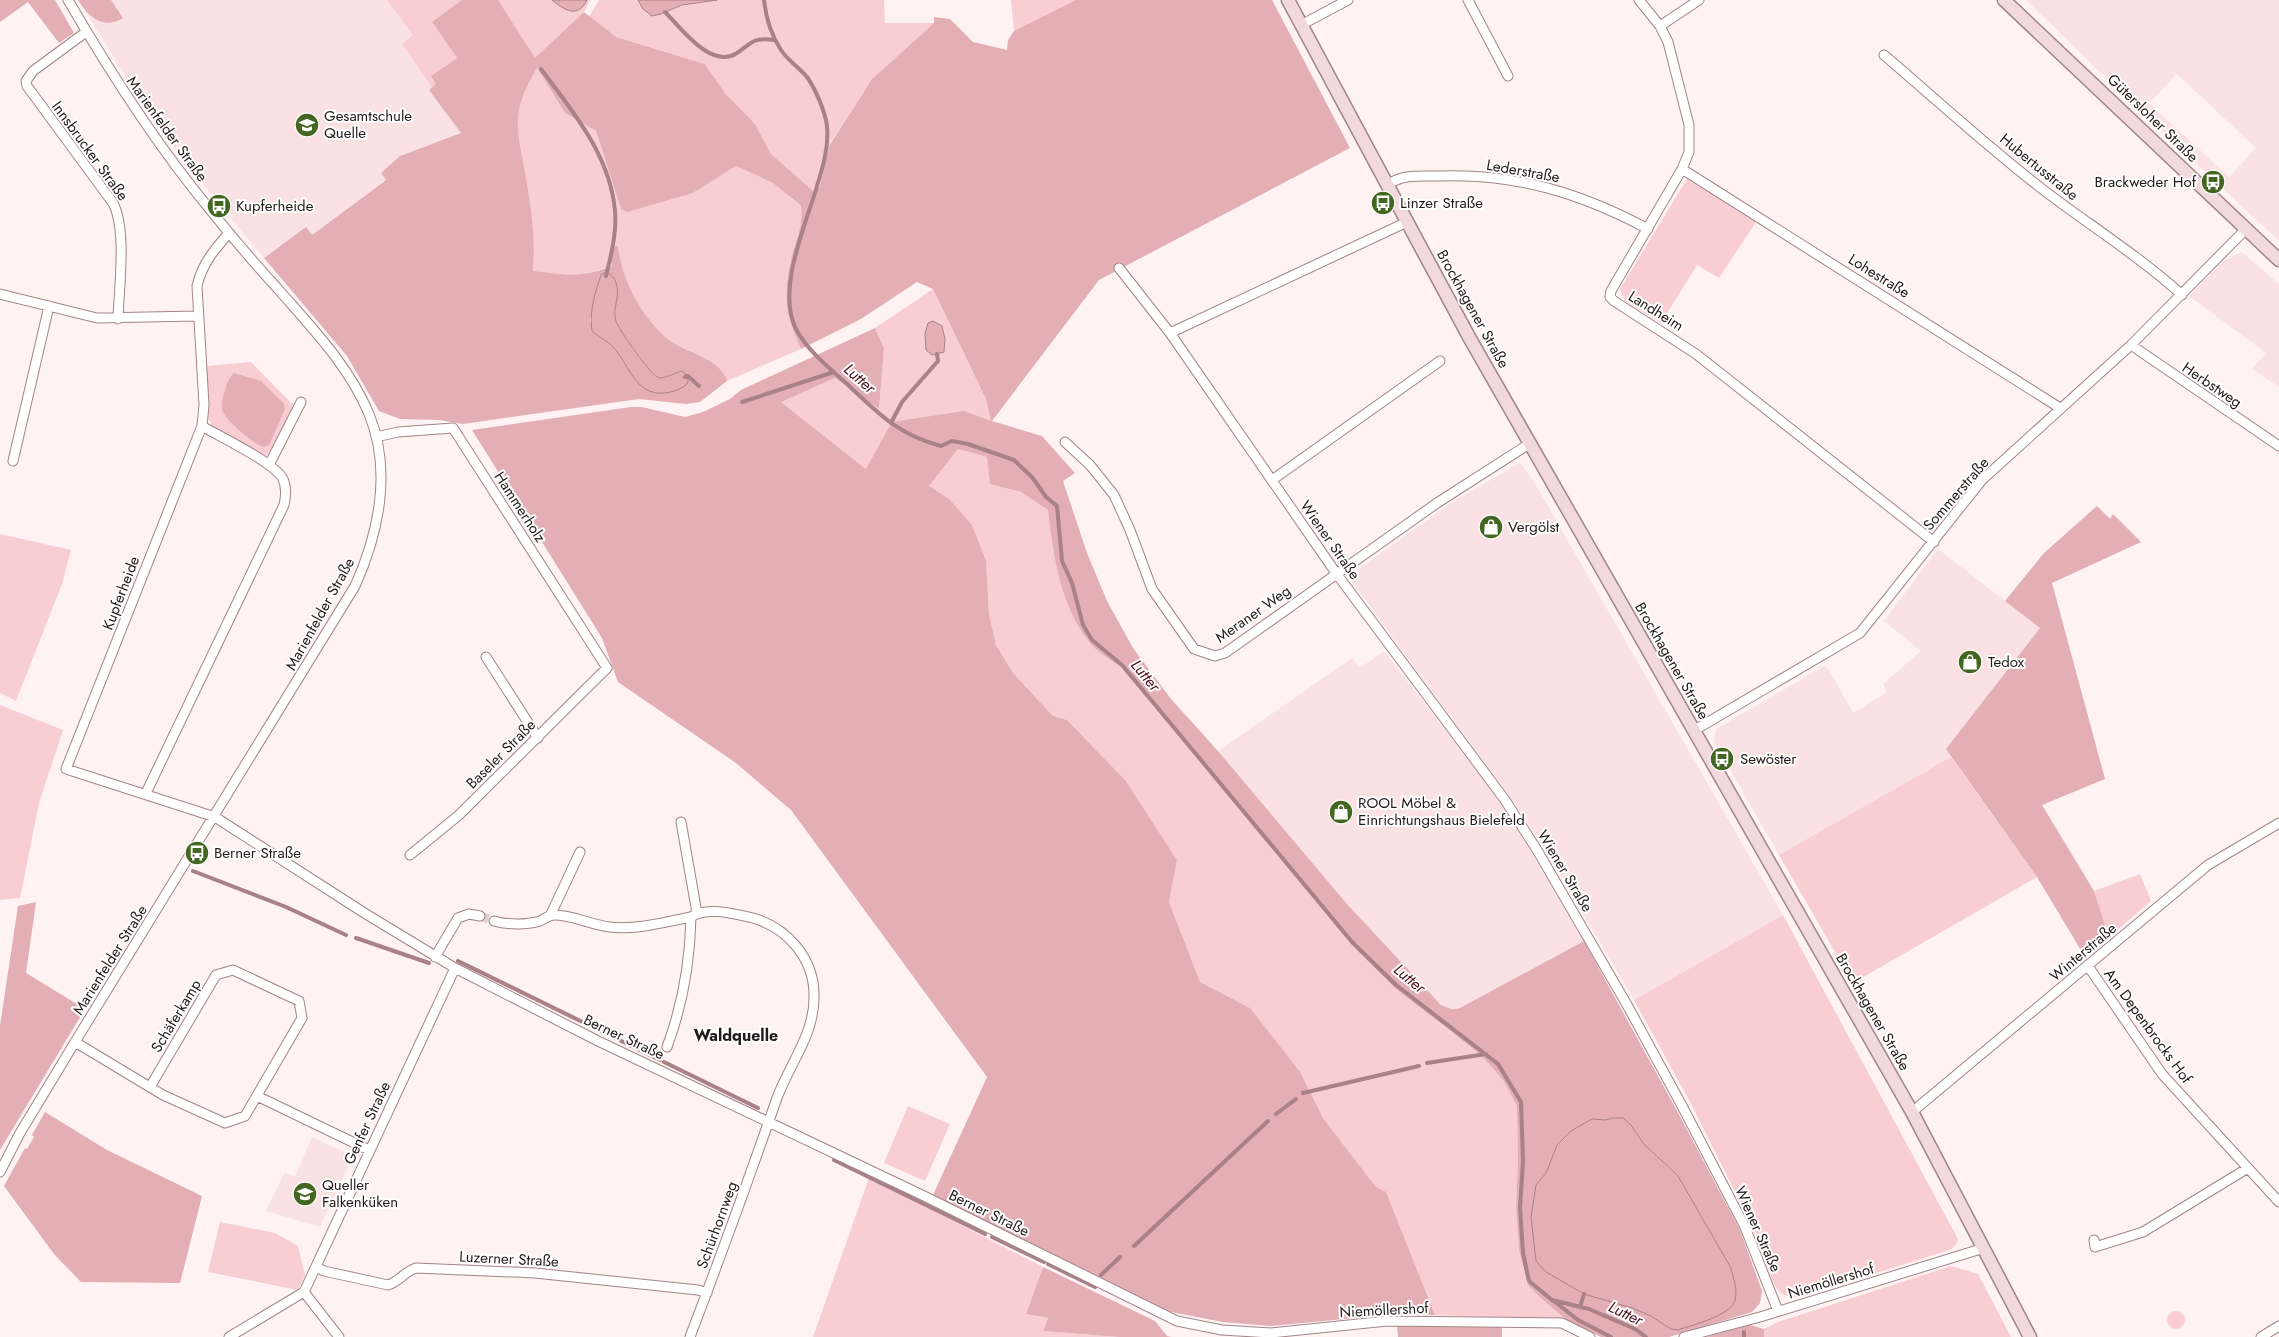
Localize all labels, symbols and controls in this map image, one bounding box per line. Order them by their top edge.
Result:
street label: Gütersloher Straße [2102,69,2204,168]
street label: Marienfelder Straße [121,72,213,187]
street label: Innsbrucker Straße [46,97,134,206]
place label: Gesamtschule Quelle [324,105,412,144]
school or university icon: Gesamtschule Quelle [294,112,320,138]
street label: Hubertusstraße [1995,128,2083,206]
street label: Lederstraße [1485,154,1562,188]
bus stop icon: Brackweder Hof [2200,169,2226,195]
place label: Brackweder Hof [2094,171,2197,193]
bus stop icon: Linzer Straße [1370,190,1396,216]
place label: Linzer Straße [1400,192,1483,214]
bus stop icon: Kupferheide [206,193,232,219]
place label: Kupferheide [236,195,314,217]
street label: Brockhagener Straße [1431,246,1515,372]
street label: Lohestraße [1844,248,1914,304]
street label: Landheim [1624,285,1688,337]
street label: Herbstweg [2178,357,2246,413]
water label: Lutter [839,358,882,400]
street label: Sommerstraße [1918,452,1994,536]
street label: Hammerholz [489,467,551,547]
street label: Wiener Straße [1295,496,1366,584]
shop icon: Vergölst [1478,514,1504,540]
place label: Vergölst [1508,516,1560,538]
street label: Kupferheide [97,553,145,633]
street label: Marienfelder Straße [280,553,360,674]
street label: Meraner Weg [1211,580,1295,648]
street label: Brockhagener Straße [1629,598,1715,724]
shop icon: Tedox [1957,649,1983,675]
place label: Tedox [1988,651,2025,673]
water label: Lutter [1125,654,1167,698]
street label: Baseler Straße [461,714,541,794]
bus stop icon: Sewöster [1709,746,1735,772]
place label: Sewöster [1740,748,1797,770]
place label: ROOL Möbel & Einrichtungshaus Bielefeld [1358,792,1525,831]
shop icon: ROOL Möbel & Einrichtungshaus Bielefeld [1328,799,1354,825]
street label: Wiener Straße [1532,826,1598,916]
bus stop icon: Berner Straße [184,840,210,866]
place label: Berner Straße [214,842,301,864]
street label: Marienfelder Straße [67,901,153,1019]
street label: Winterstraße [2045,917,2121,987]
street label: Brockhagener Straße [1830,949,1916,1075]
water label: Lutter [1389,958,1432,1000]
street label: Am Depenbrocks Hof [2099,964,2198,1089]
street label: Schäferkamp [146,975,207,1057]
street label: Berner Straße [580,1009,668,1065]
district label: Waldquelle [694,1024,778,1047]
street label: Genfer Straße [338,1078,396,1168]
place label: Queller Falkenküken [322,1174,398,1213]
street label: Schürhornweg [691,1178,743,1272]
school or university icon: Queller Falkenküken [292,1181,318,1207]
street label: Wiener Straße [1729,1182,1787,1276]
street label: Berner Straße [945,1184,1033,1242]
street label: Luzerner Straße [459,1245,560,1273]
street label: Niemöllershof [1785,1257,1878,1305]
water label: Lutter [1605,1295,1648,1332]
street label: Niemöllershof [1339,1297,1430,1323]

